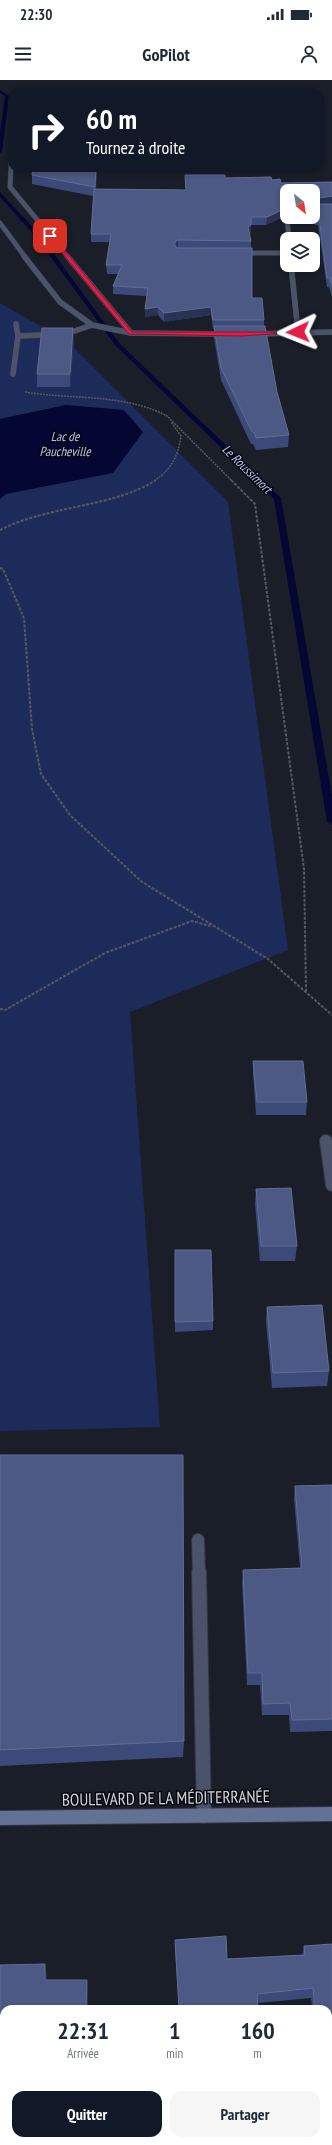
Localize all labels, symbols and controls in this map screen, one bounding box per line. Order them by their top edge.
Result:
text: 22:30 [20,5,52,24]
icon: menu [12,43,34,65]
text: GoPilot [142,43,190,66]
icon: person [298,43,320,65]
text: 60 m [86,100,137,137]
icon: right [20,104,72,156]
text: Tournez à droite [86,136,185,159]
north arrow [280,184,320,224]
map controls [280,184,320,272]
pin [33,219,67,253]
icon: arrive [39,225,61,247]
button: layers [280,232,320,272]
position arrow [277,311,319,353]
water label: Lac de Paucheville [39,428,92,460]
water label: Le Roussimort [218,441,277,498]
street label: BOULEVARD DE LA MÉDITERRANÉE [62,1785,270,1811]
text: 22:31 [57,2015,109,2046]
text: 1 [169,2015,180,2046]
text: 160 [240,2015,275,2046]
text: Arrivée [67,2045,99,2062]
text: min [166,2045,183,2062]
text: m [253,2045,262,2062]
button: Quitter [12,2091,162,2137]
button: Partager [170,2091,320,2137]

